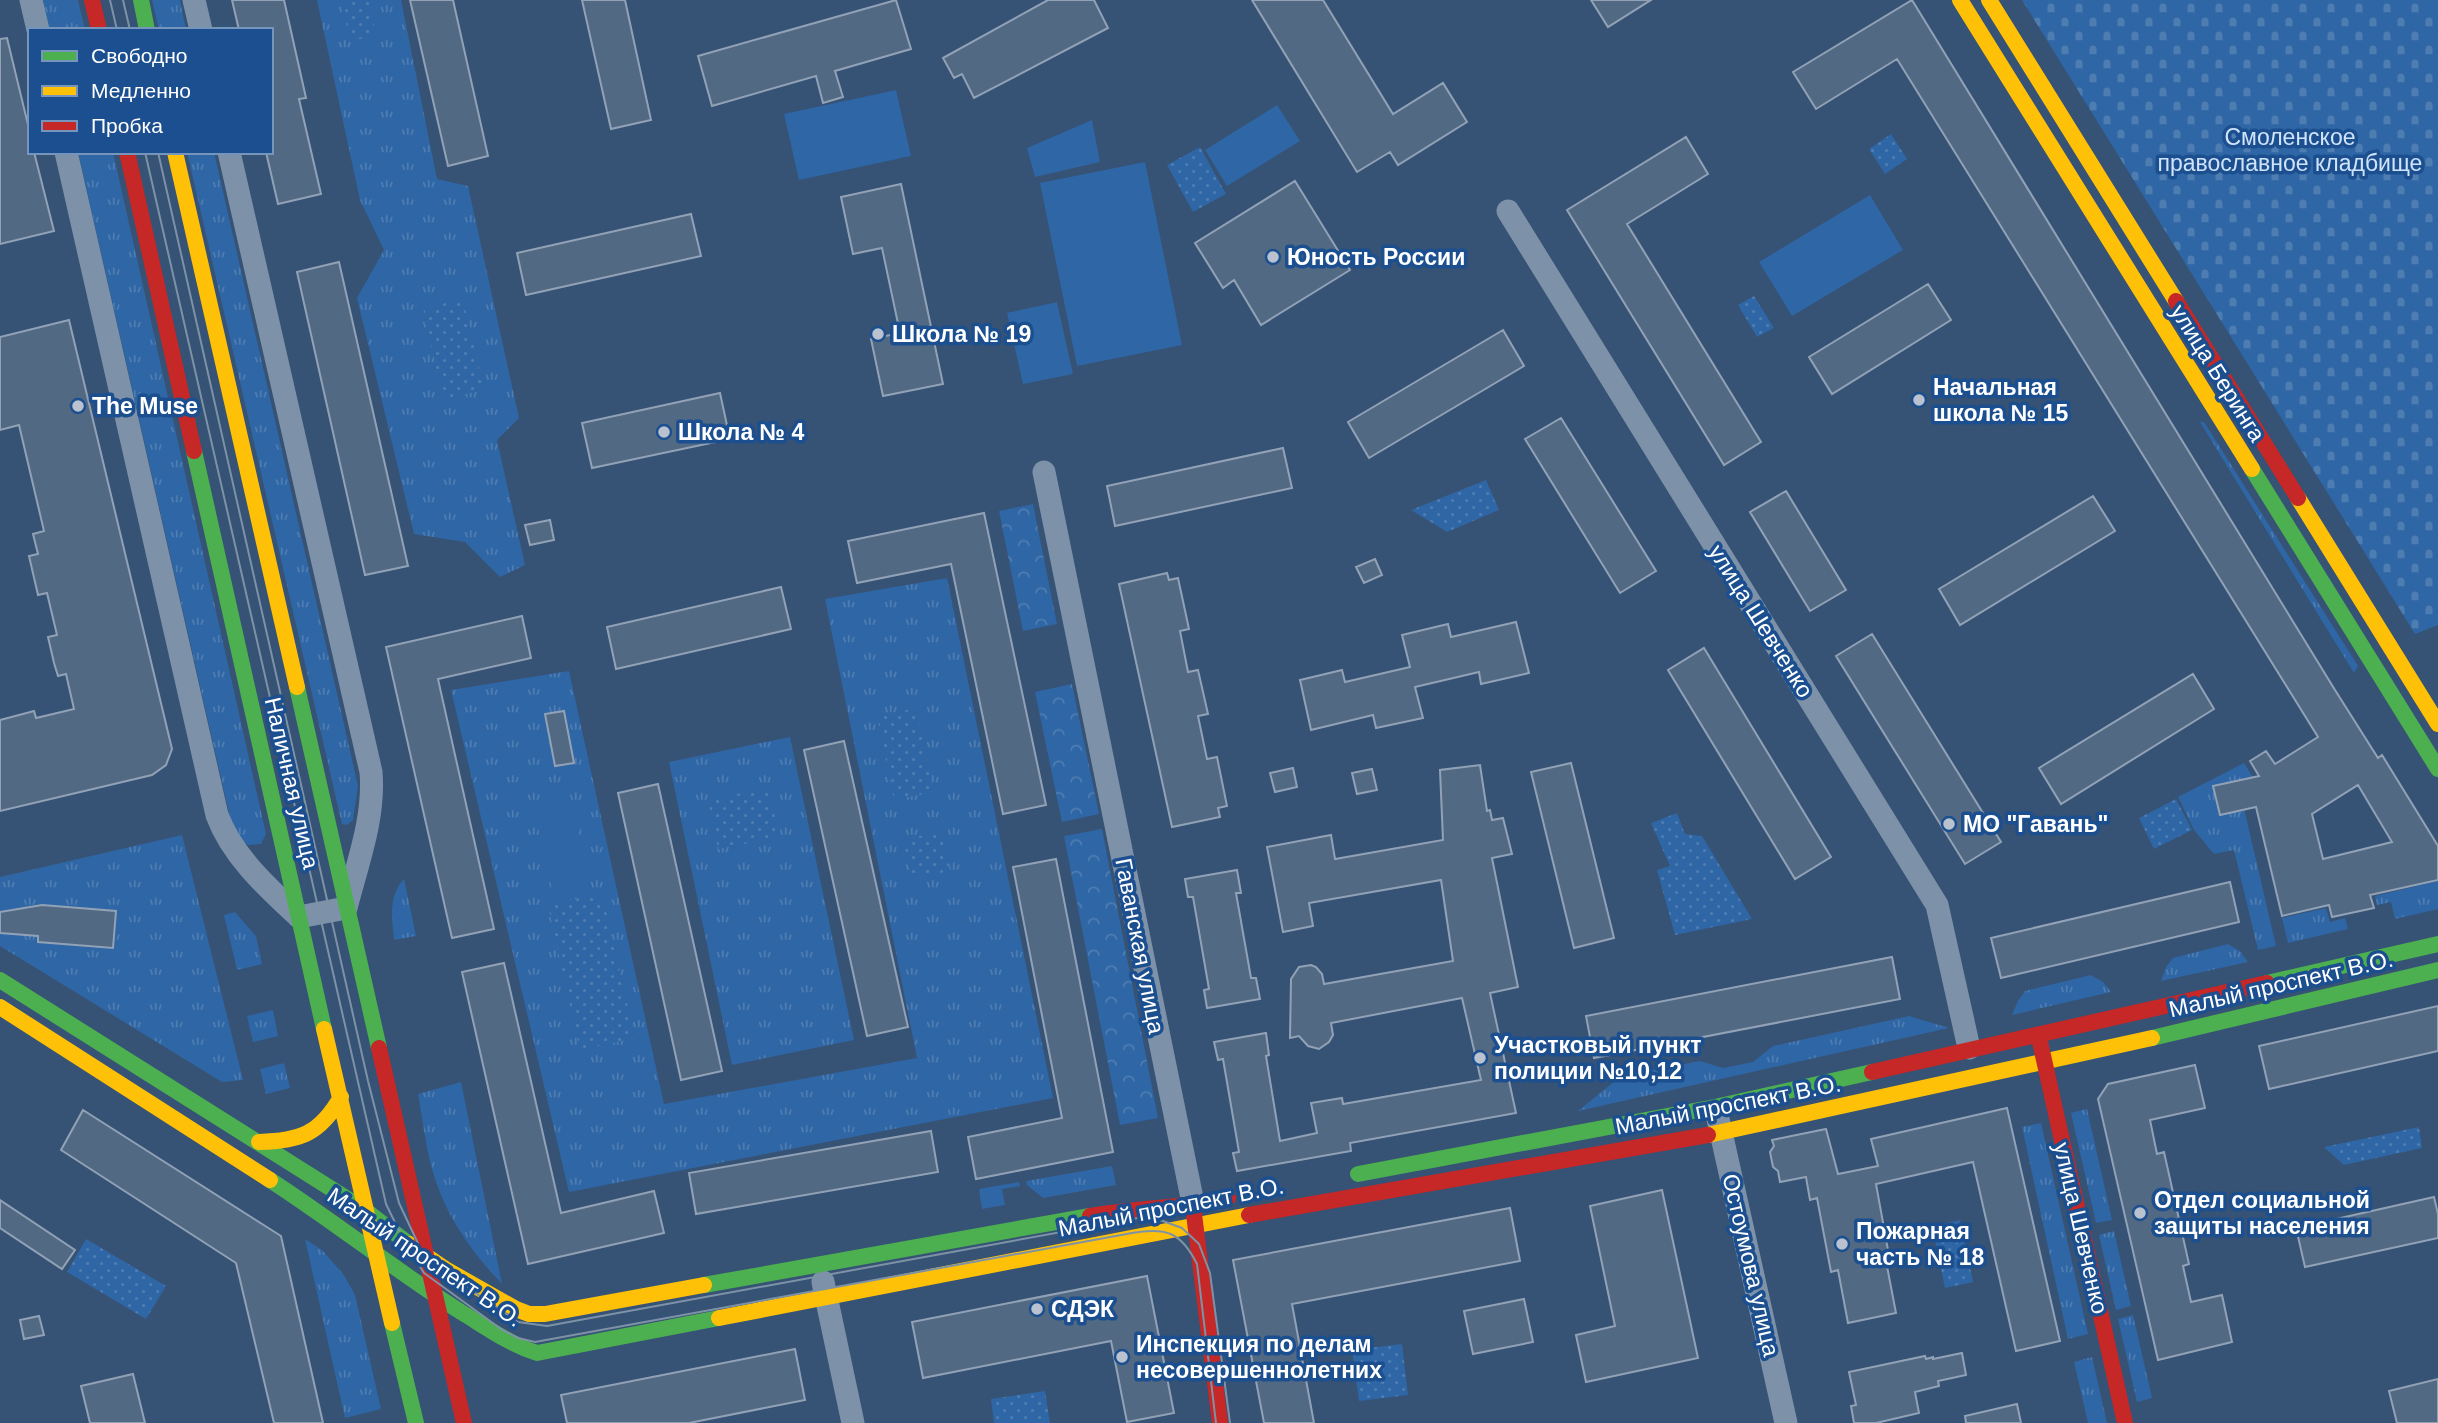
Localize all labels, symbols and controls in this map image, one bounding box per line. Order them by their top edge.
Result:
legend [28,28,273,154]
text: Свободно [91,44,188,67]
text: Медленно [91,79,191,102]
text: Пробка [91,114,163,137]
park label: Смоленское православное кладбище [2158,124,2422,176]
place label: Юность России [1287,244,1465,270]
marker: Юность России [1265,249,1281,265]
street label: улица Беринга [2166,300,2271,446]
place label: Школа № 19 [892,321,1031,347]
marker: Школа № 19 [870,326,886,342]
place label: Начальная школа № 15 [1933,374,2068,426]
marker: Начальная школа № 15 [1911,392,1927,408]
place label: The Muse [92,393,198,419]
marker: The Muse [70,398,86,414]
place label: Школа № 4 [678,419,805,445]
marker: Школа № 4 [656,424,672,440]
street label: улица Шевченко [1704,540,1818,702]
street label: Наличная улица [260,695,324,871]
place label: МО "Гавань" [1963,811,2108,837]
marker: МО "Гавань" [1941,816,1957,832]
street label: Гаванская улица [1110,856,1170,1036]
street label: Малый проспект В.О. [2166,946,2396,1022]
place label: Участковый пункт полиции №10,12 [1494,1032,1701,1084]
marker: Участковый пункт полиции №10,12 [1472,1050,1488,1066]
street label: Малый проспект В.О. [1613,1070,1843,1140]
street label: улица Шевченко [2049,1140,2113,1316]
street label: Остоумова улица [1717,1171,1785,1359]
street label: Малый проспект В.О. [1056,1172,1286,1242]
street label: Малый проспект В.О. [323,1182,527,1332]
place label: Отдел социальной защиты населения [2154,1187,2370,1239]
marker: Отдел социальной защиты населения [2132,1205,2148,1221]
place label: Пожарная часть № 18 [1856,1218,1985,1270]
marker: Пожарная часть № 18 [1834,1236,1850,1252]
place label: СДЭК [1051,1296,1115,1322]
marker: СДЭК [1029,1301,1045,1317]
place label: Инспекция по делам несовершеннолетних [1136,1331,1382,1383]
marker: Инспекция по делам несовершеннолетних [1114,1349,1130,1365]

